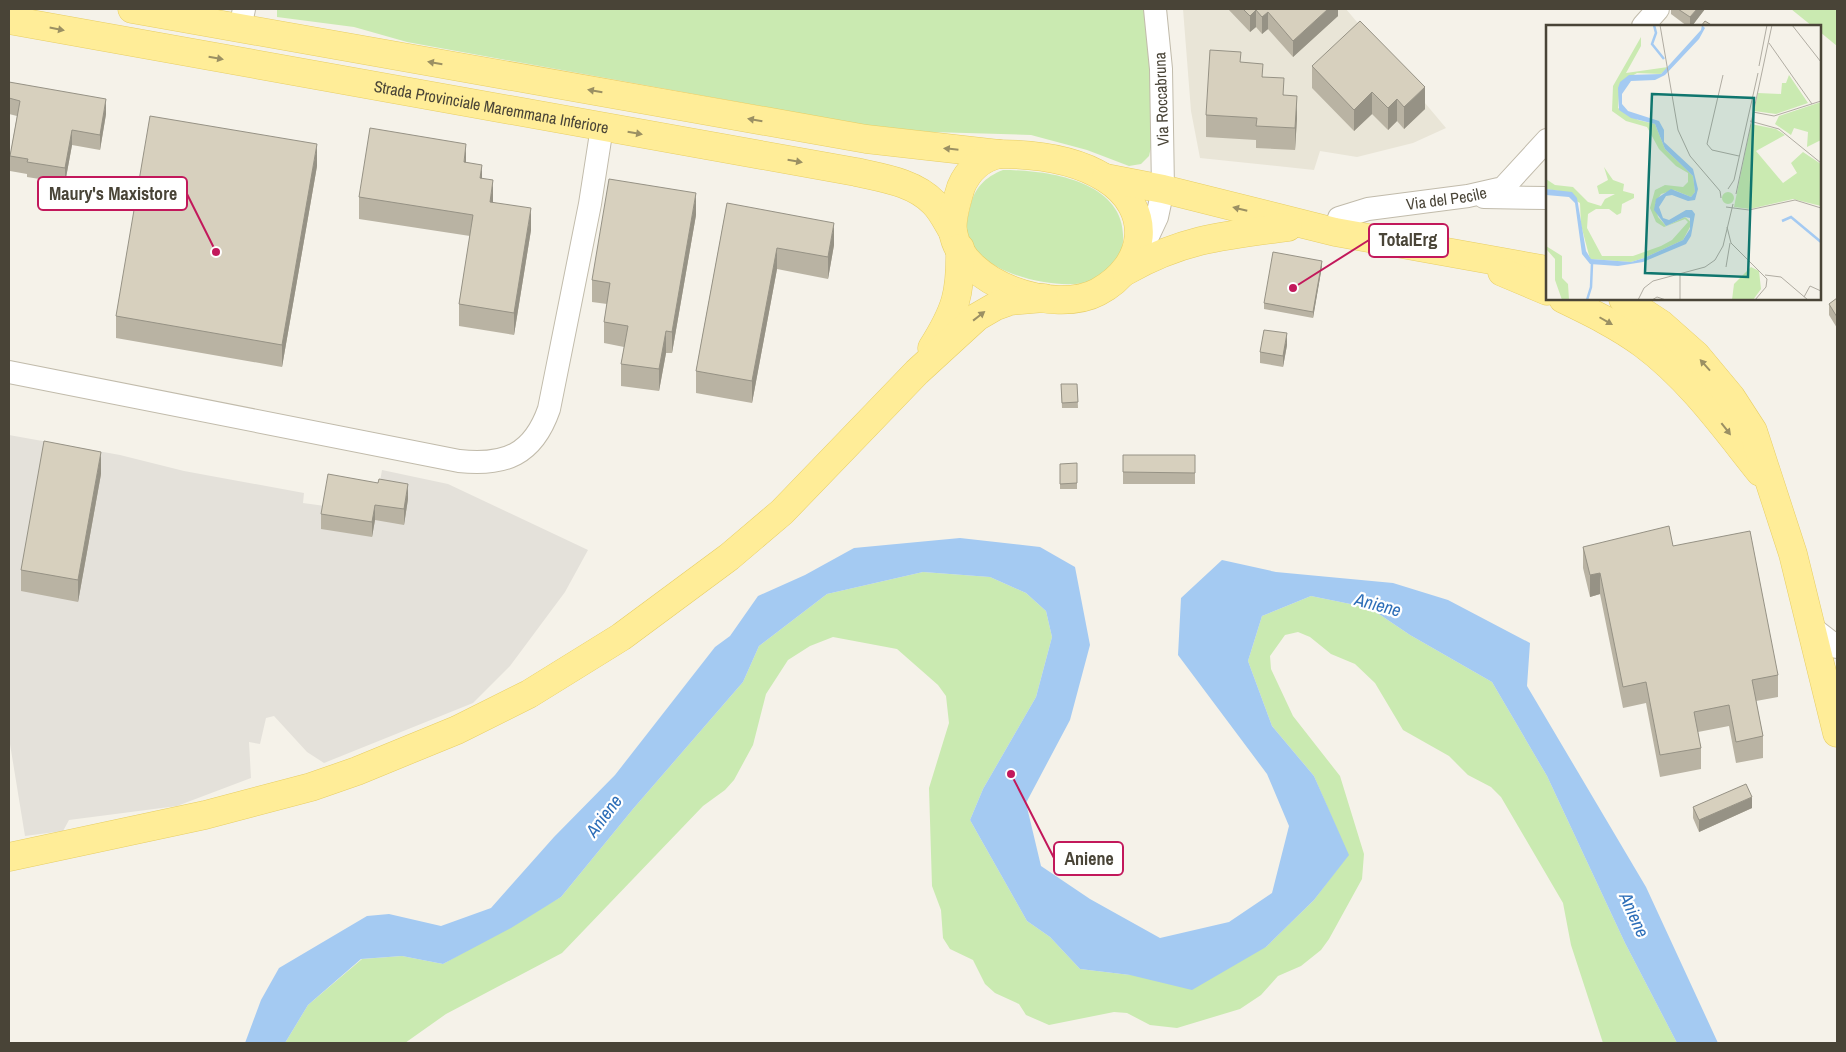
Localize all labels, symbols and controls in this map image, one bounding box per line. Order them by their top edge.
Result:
one-way arrow [49,25,65,33]
inset map [1546,25,1821,300]
street label: Via Roccabruna [1148,51,1174,146]
one-way arrow [209,55,225,63]
one-way arrow [428,59,443,67]
street label: Strada Provinciale Maremmana Inferiore [372,75,610,138]
one-way arrow [587,87,603,95]
one-way arrow [747,115,763,123]
one-way arrow [627,130,643,138]
one-way arrow [942,145,958,153]
one-way arrow [787,157,803,165]
callout: Maury's Maxistore [38,177,187,210]
text: Maury's Maxistore [49,181,177,206]
street label: Via del Pecile [1405,181,1489,215]
one-way arrow [1232,204,1247,212]
callout: TotalErg [1369,224,1448,257]
text: TotalErg [1379,227,1437,252]
one-way arrow [972,310,985,321]
one-way arrow [1600,317,1613,326]
one-way arrow [1699,359,1711,371]
one-way arrow [1720,423,1731,436]
water label: Aniene [1351,586,1404,623]
water label: Aniene [579,789,628,843]
callout: Aniene [1054,842,1123,875]
text: Aniene [1064,846,1114,871]
water label: Aniene [1613,887,1655,941]

